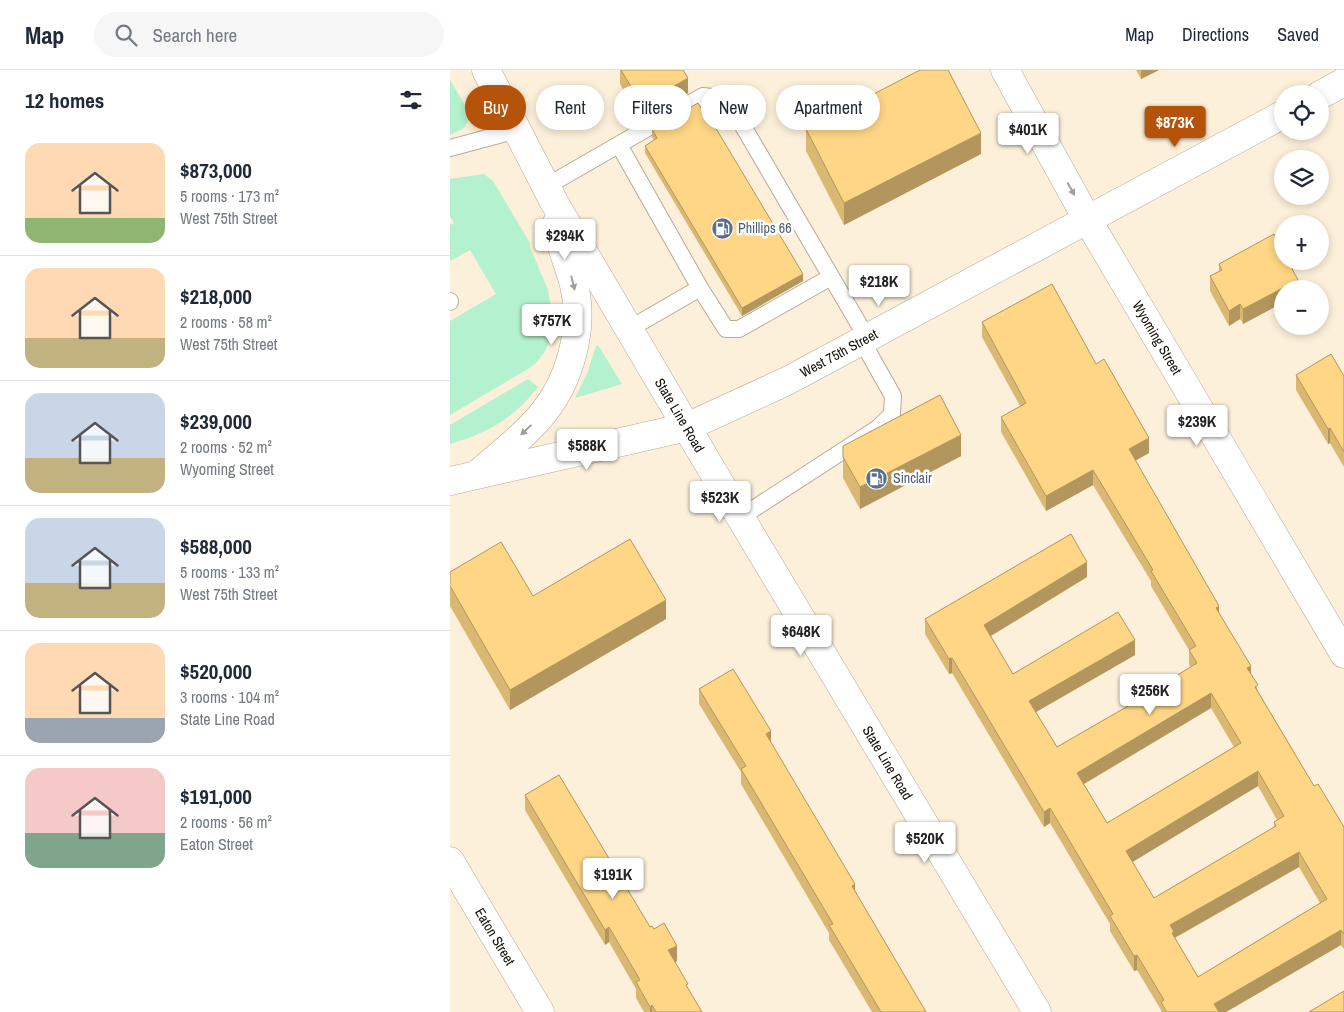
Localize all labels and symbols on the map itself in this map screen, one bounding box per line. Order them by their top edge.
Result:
pin: $873K [1140,106,1210,148]
pin: $401K [993,112,1063,155]
one-way arrow [1067,182,1075,197]
fuel station icon: Phillips 66 [710,216,734,240]
pin: $294K [530,218,600,261]
place label: Phillips 66 [738,219,792,237]
pin: $218K [844,264,914,307]
one-way arrow [569,275,577,290]
street label: Wyoming Street [1128,298,1186,378]
pin: $757K [517,304,587,346]
street label: West 75th Street [797,325,881,381]
street label: State Line Road [651,375,709,456]
pin: $239K [1162,404,1232,447]
one-way arrow [520,424,532,436]
pin: $588K [552,428,622,471]
fuel station icon: Sinclair [865,466,889,490]
place label: Sinclair [893,469,932,487]
pin: $523K [685,480,755,523]
pin: $648K [766,614,836,657]
pin: $256K [1115,674,1185,716]
street label: State Line Road [858,723,917,803]
pin: $520K [890,822,960,864]
pin: $191K [578,858,648,900]
street label: Eaton Street [471,905,519,969]

